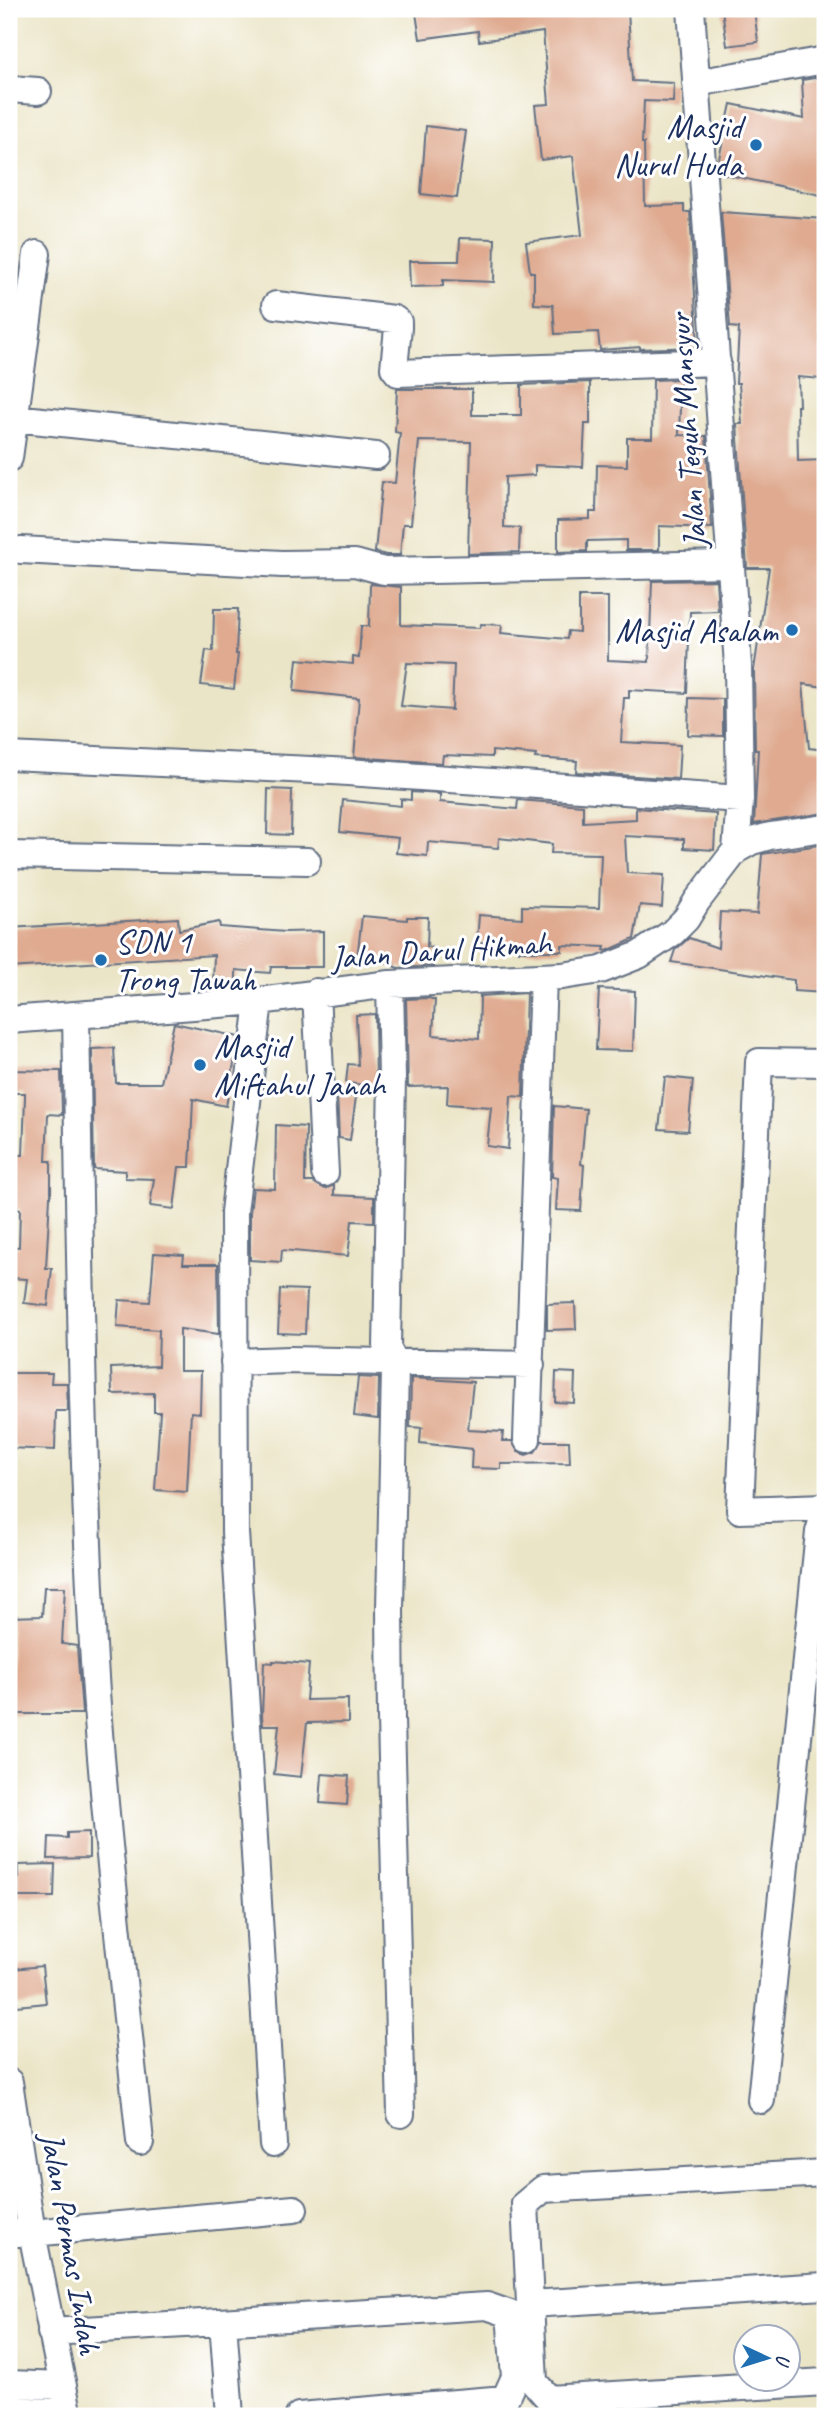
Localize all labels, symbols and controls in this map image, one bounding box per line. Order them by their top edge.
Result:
place label: Masjid Nurul Huda [614,106,747,186]
marker: Masjid Nurul Huda [748,137,764,153]
street label: Jalan Teguh Mansyur [658,310,716,552]
place label: Masjid Asalam [615,610,780,652]
marker: Masjid Asalam [784,622,800,638]
place label: SDN 1 Trong Tawah [115,921,258,1001]
street label: Jalan Darul Hikmah [328,921,554,979]
marker: SDN 1 Trong Tawah [93,952,109,968]
place label: Masjid Miftahul Janah [214,1026,387,1106]
marker: Masjid Miftahul Janah [192,1057,208,1073]
street label: Jalan Permas Indah [30,2127,112,2359]
north arrow [732,2324,802,2394]
text: U [770,2354,795,2368]

